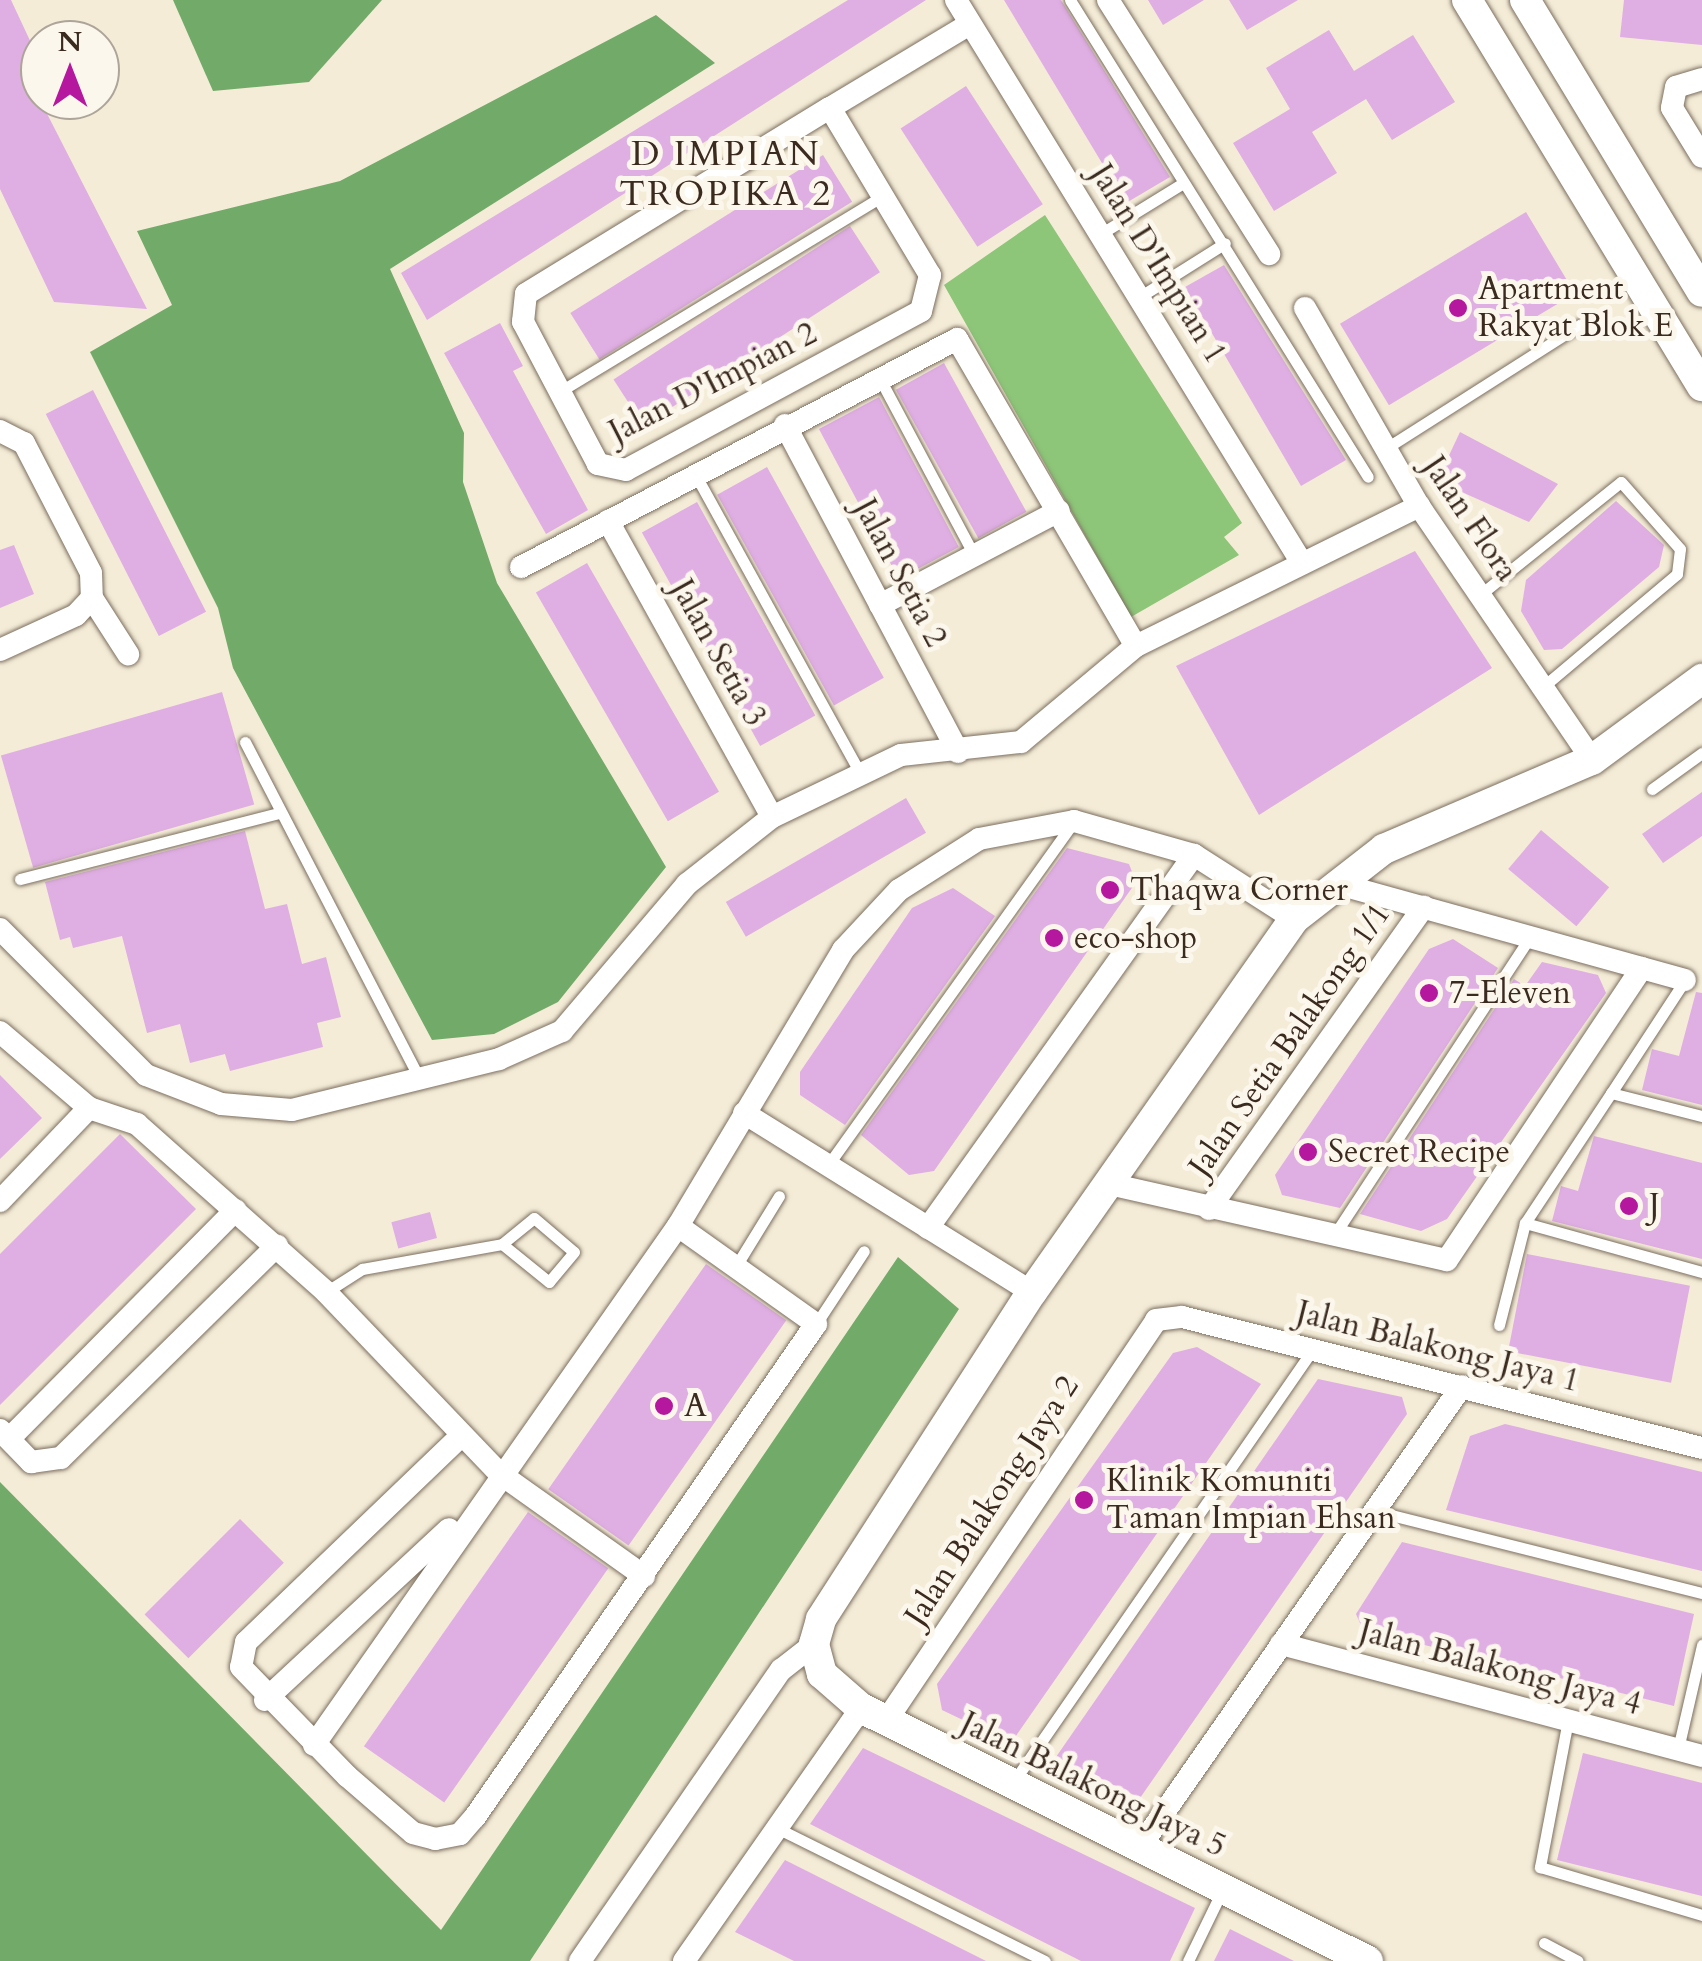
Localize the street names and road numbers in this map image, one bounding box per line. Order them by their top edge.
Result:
street label: Jalan D'Impian 1 [1081,157,1235,371]
street label: Jalan D'Impian 2 [603,314,823,452]
street label: Jalan Flora [1414,449,1526,589]
street label: Jalan Setia 2 [845,493,955,653]
street label: Jalan Setia 3 [662,573,774,733]
street label: Jalan Setia Balakong 1/1 [1181,896,1399,1184]
street label: Jalan Balakong Jaya 1 [1292,1293,1584,1401]
street label: Jalan Balakong Jaya 2 [897,1369,1087,1633]
street label: Jalan Balakong Jaya 4 [1355,1612,1645,1724]
street label: Jalan Balakong Jaya 5 [954,1704,1232,1866]

